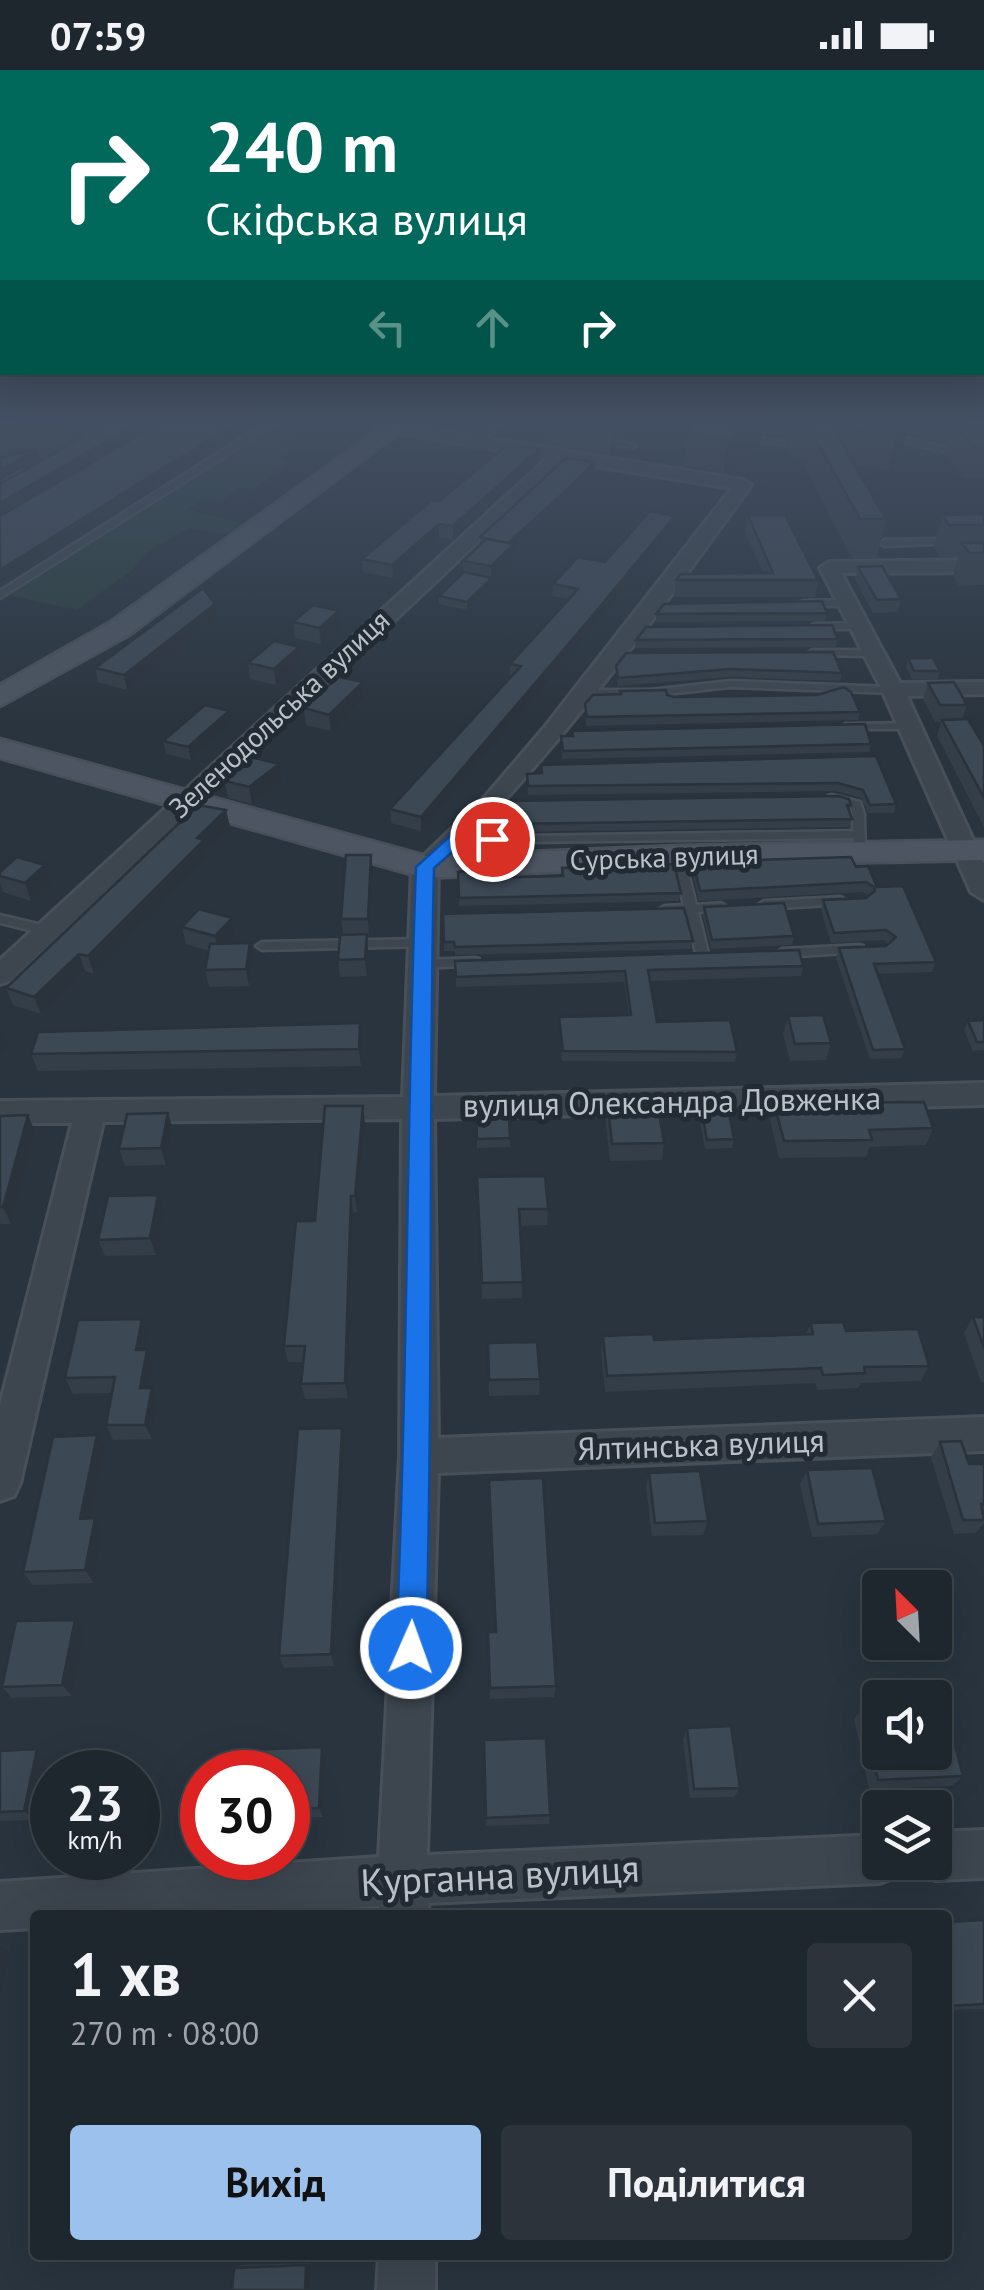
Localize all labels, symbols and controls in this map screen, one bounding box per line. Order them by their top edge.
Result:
text: 07:59 [50,11,146,60]
text: 240 m [205,101,398,191]
icon: right [40,110,170,240]
text: Скіфська вулиця [205,189,528,247]
icon: left [360,300,415,355]
icon: ahead [465,300,520,355]
icon: right [570,300,625,355]
street label: Зеленодольська вулиця [160,602,397,826]
pin [450,797,535,882]
icon: arrive [465,812,520,867]
street label: Сурська вулиця [569,835,759,878]
street label: вулиця Олександра Довженка [462,1076,882,1126]
street label: Ялтинська вулиця [577,1419,825,1469]
north arrow [862,1570,952,1660]
map controls [862,1570,952,1880]
position arrow [359,1596,463,1700]
button: sound [862,1680,952,1770]
speed limit sign: 30 [180,1750,310,1880]
text: 23 [67,1770,123,1835]
button: layers [862,1790,952,1880]
text: km/h [68,1824,122,1856]
street label: Курганна вулиця [359,1843,641,1906]
text: 1 хв [70,1935,181,2013]
button: close [807,1943,912,2048]
text: 270 m · 08:00 [70,2012,259,2054]
button: Вихід [70,2125,481,2240]
button: Поділитися [501,2125,912,2240]

